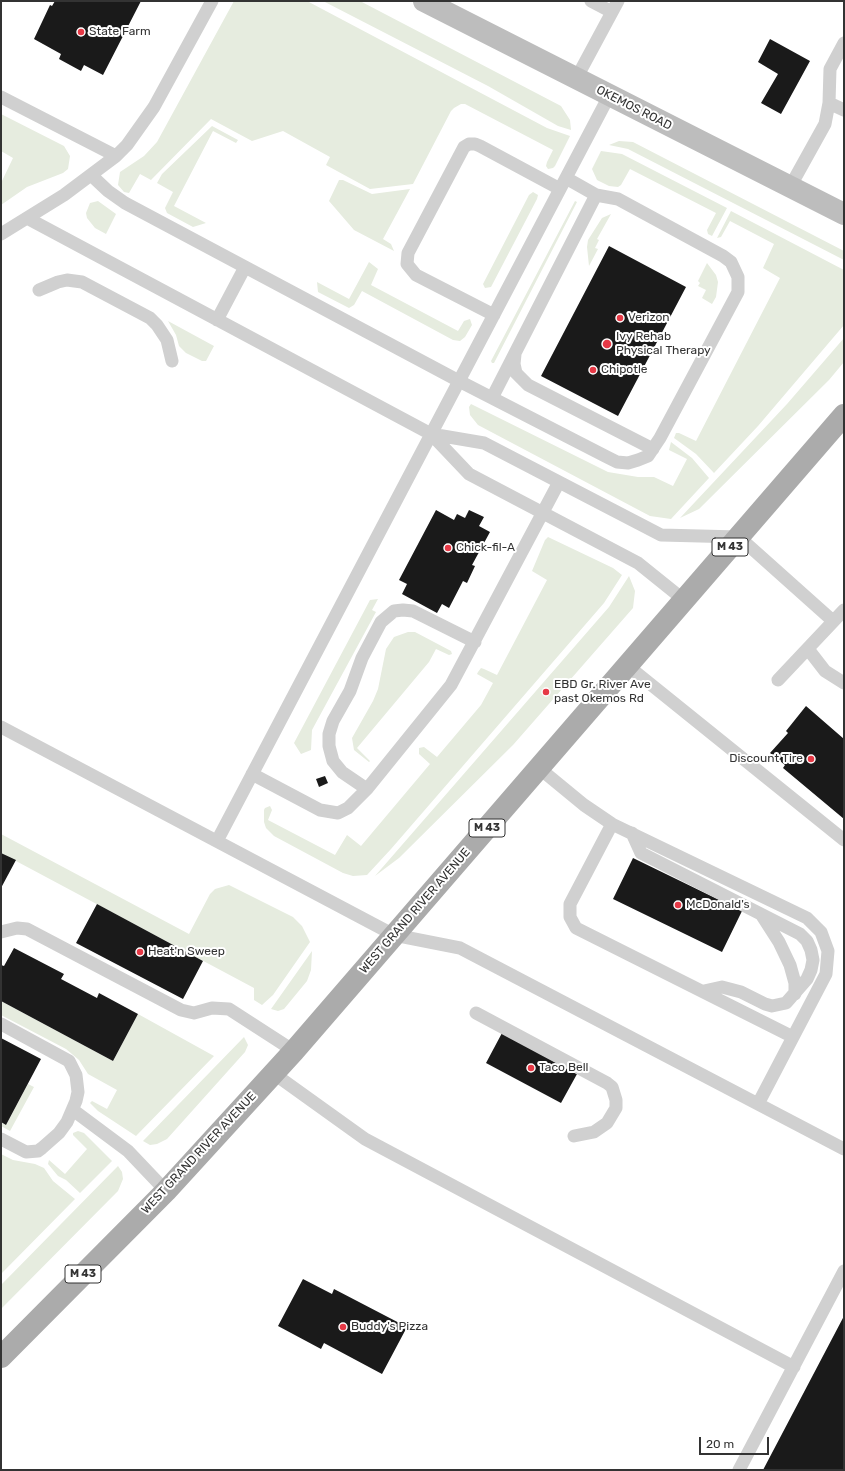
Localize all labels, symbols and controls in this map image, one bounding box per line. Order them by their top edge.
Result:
place label: State Farm [89,25,151,39]
marker: State Farm [76,27,86,37]
street label: OKEMOS ROAD [594,83,674,133]
place label: Verizon [628,311,670,325]
marker: Verizon [615,313,625,323]
place label: Ivy Rehab Physical Therapy [616,330,711,358]
marker: Ivy Rehab Physical Therapy [601,338,613,350]
place label: Chipotle [601,363,648,377]
marker: Chipotle [588,365,598,375]
road number: M 43 [712,538,748,556]
place label: Chick-fil-A [456,541,515,555]
marker: Chick-fil-A [443,543,453,553]
place label: EBD Gr. River Ave past Okemos Rd [554,678,651,706]
marker: EBD Gr. River Ave past Okemos Rd [541,687,551,697]
place label: Discount Tire [729,752,803,766]
marker: Discount Tire [806,754,816,764]
road number: M 43 [469,819,505,837]
street label: WEST GRAND RIVER AVENUE [357,845,473,977]
place label: McDonald's [686,898,750,912]
marker: McDonald's [673,900,683,910]
place label: Heat'n Sweep [148,945,225,959]
marker: Heat'n Sweep [135,947,145,957]
place label: Taco Bell [539,1061,588,1075]
marker: Taco Bell [526,1063,536,1073]
street label: WEST GRAND RIVER AVENUE [139,1089,259,1217]
road number: M 43 [65,1265,101,1283]
place label: Buddy's Pizza [351,1320,428,1334]
marker: Buddy's Pizza [338,1322,348,1332]
scale bar [701,1429,771,1455]
text: 20 m [706,1437,734,1451]

